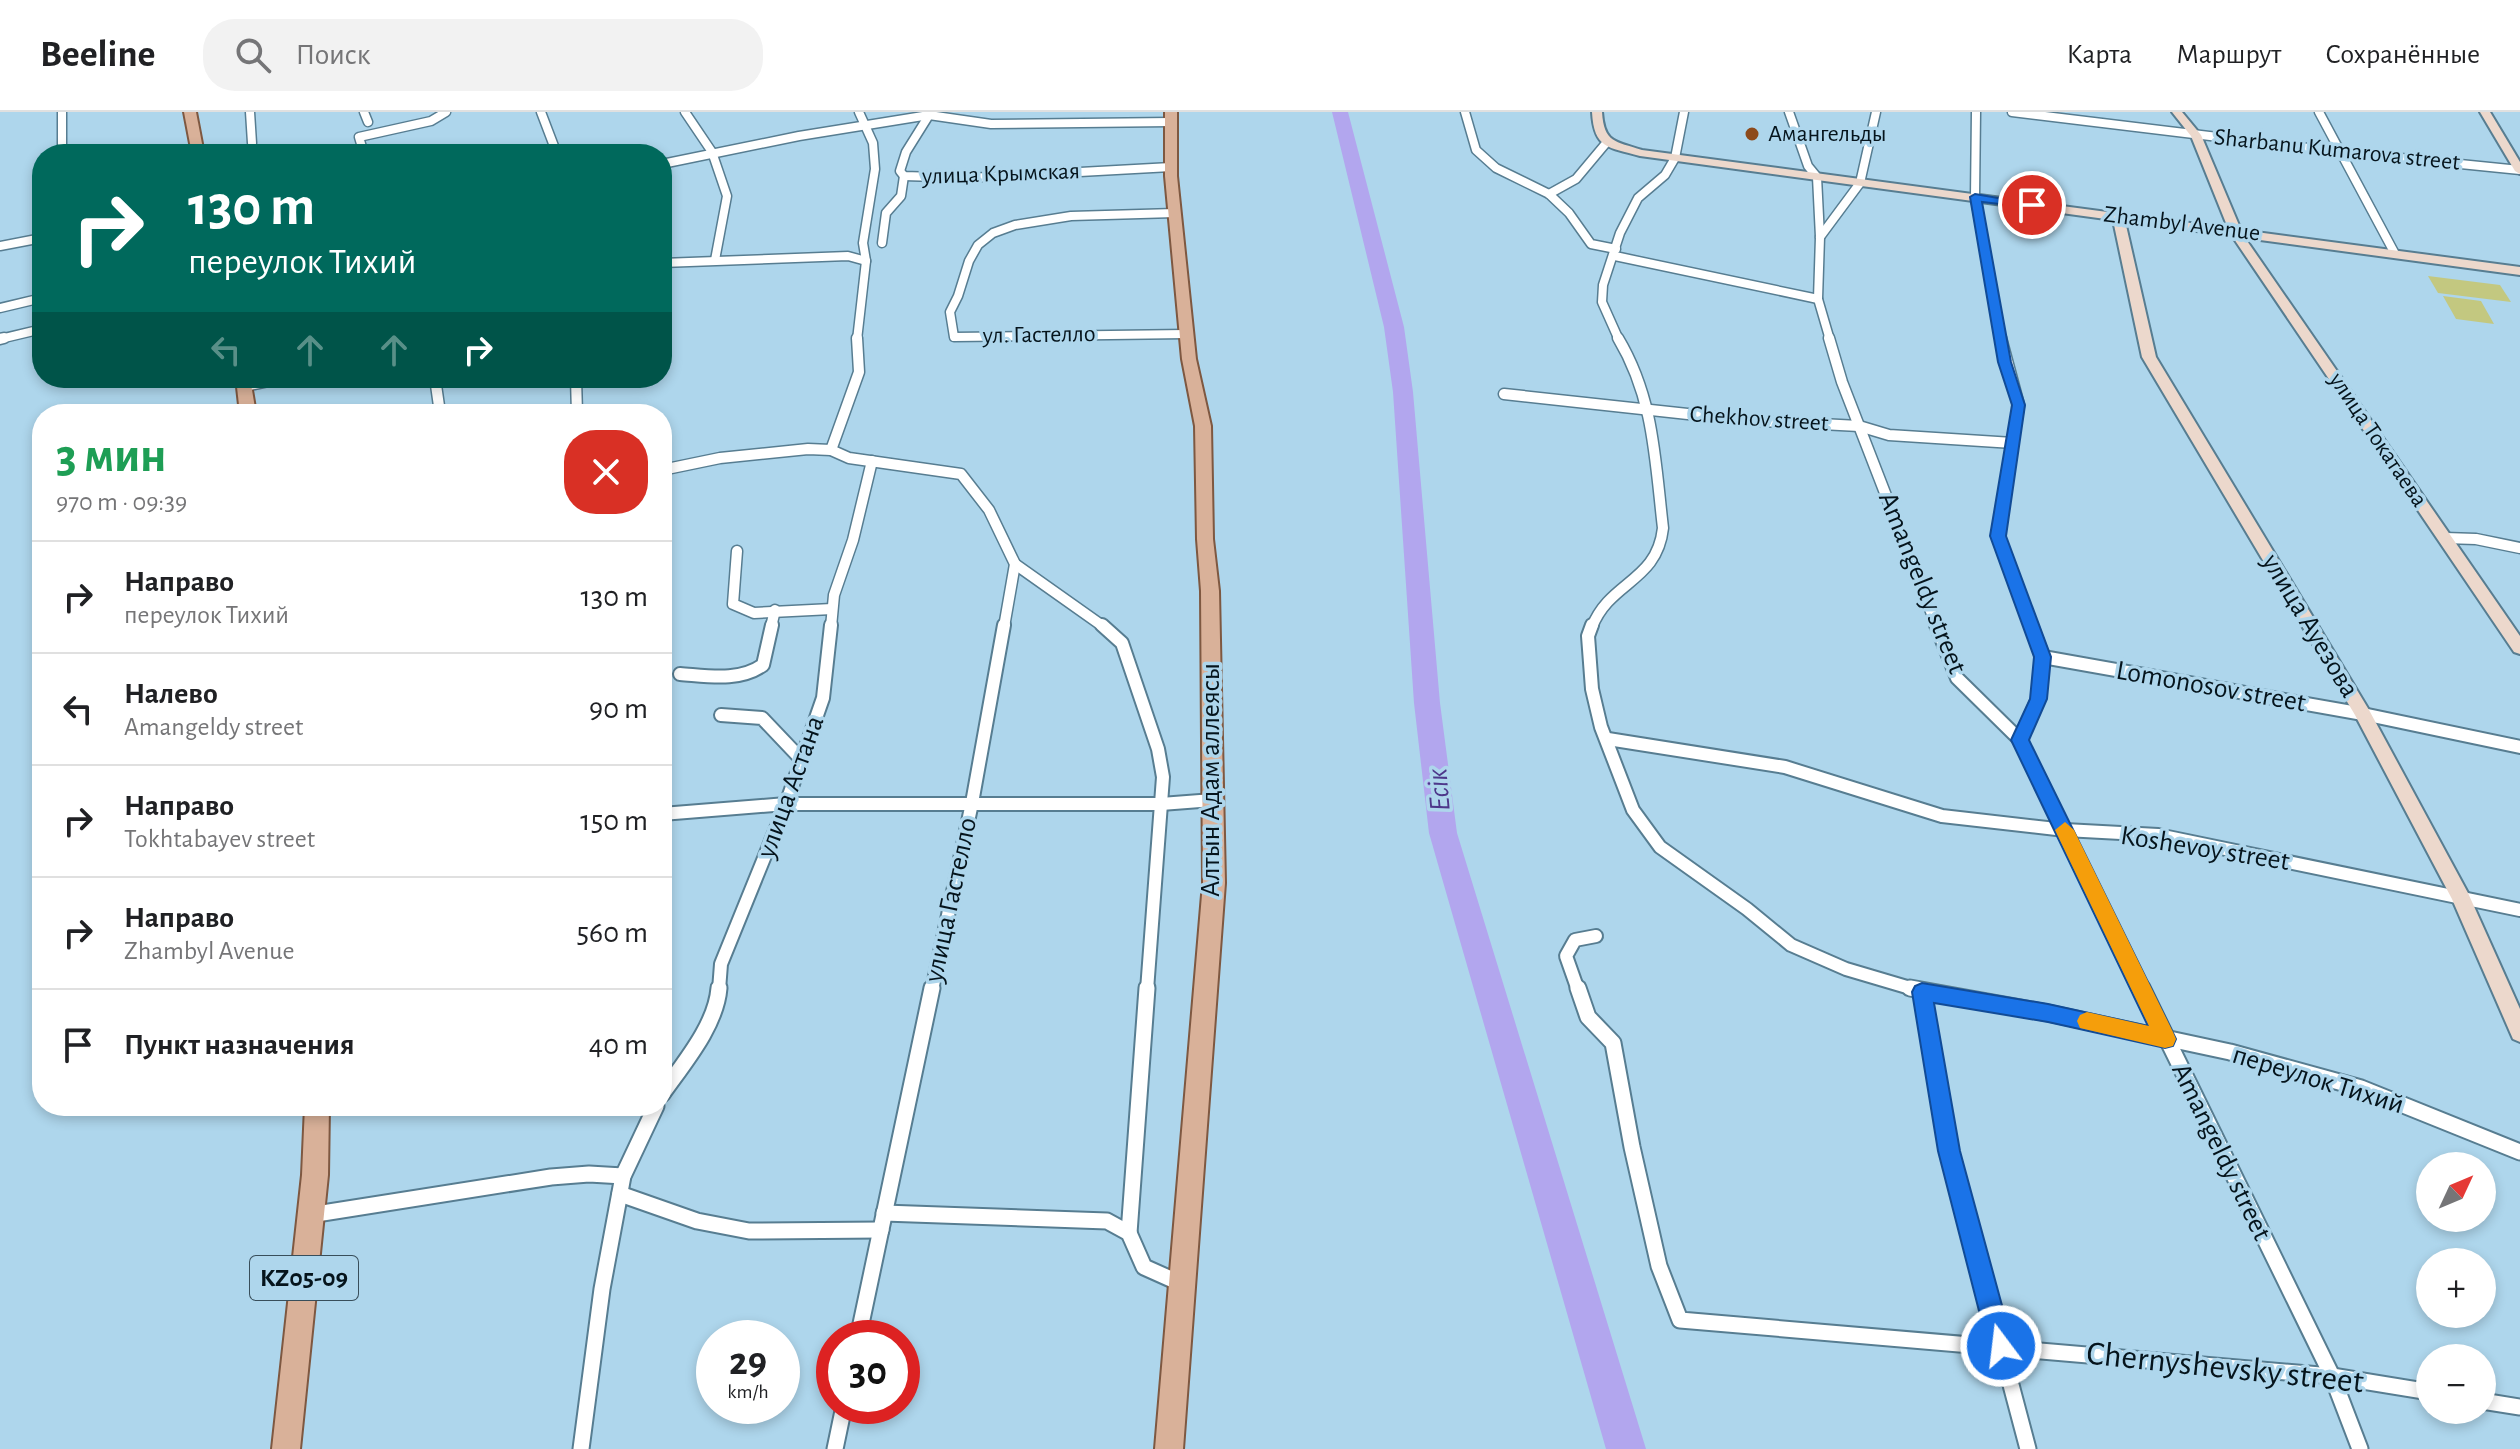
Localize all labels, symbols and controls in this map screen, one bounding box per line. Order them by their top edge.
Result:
search box [203,19,763,91]
icon: search [231,33,275,77]
text: Beeline [40,36,155,74]
text: Поиск [295,40,370,70]
text: Карта [2066,41,2132,69]
text: Маршрут [2176,41,2281,69]
text: Сохранённые [2325,41,2480,69]
place label: Амангельды [1768,122,1887,146]
marker: Амангельды [1743,125,1761,143]
street label: Sharbanu Kumarova street [2213,125,2461,175]
street label: улица Крымская [921,159,1080,189]
pin [1998,171,2066,239]
icon: right [56,176,160,280]
text: 130 m [188,179,315,235]
icon: arrive [2010,183,2054,227]
street label: Zhambyl Avenue [2102,203,2262,245]
text: переулок Тихий [188,244,417,280]
street label: ул. Гастелло [981,322,1096,348]
icon: left [204,328,248,372]
icon: ahead [288,328,332,372]
icon: ahead [372,328,416,372]
icon: right [456,328,500,372]
street label: улица Токатаева [2324,368,2432,511]
street label: Chekhov street [1689,402,1830,436]
button: close [564,430,648,514]
text: 3 мин [56,433,166,481]
street label: Amangeldy street [1873,488,1971,678]
text: 970 m · 09:39 [56,489,187,515]
street label: улица Ауезова [2256,549,2364,703]
text: Направо [124,567,234,597]
icon: right [56,575,100,619]
text: 130 m [581,582,648,612]
text: переулок Тихий [124,602,289,628]
street label: Lomonosov street [2114,657,2308,717]
street label: Алтын Адам аллеясы [1197,663,1225,897]
text: Налево [124,679,218,709]
icon: left [56,687,100,731]
text: 90 m [589,694,648,724]
street label: улица Астана [752,712,830,863]
text: Amangeldy street [124,714,303,740]
water label: Есік [1422,767,1456,813]
text: Направо [124,791,234,821]
icon: right [56,799,100,843]
text: 150 m [580,806,648,836]
street label: улица Гастелло [920,815,982,986]
street label: Koshevoy street [2119,822,2292,876]
text: Tokhtabayev street [124,826,315,852]
text: Направо [124,903,234,933]
icon: right [56,911,100,955]
text: 560 m [577,918,648,948]
text: Zhambyl Avenue [124,938,294,964]
icon: arrive [56,1023,100,1067]
text: Пункт назначения [124,1030,355,1060]
text: 40 m [589,1030,648,1060]
street label: переулок Тихий [2229,1041,2407,1119]
street label: Amangeldy street [2166,1059,2276,1245]
north arrow [2416,1152,2496,1232]
map controls [2416,1152,2496,1424]
button: + [2416,1248,2496,1328]
road number: KZ05-09 [250,1256,358,1300]
position arrow [1959,1304,2043,1388]
speed limit sign: 30 [816,1320,920,1424]
street label: Chernyshevsky street [2085,1337,2365,1399]
text: 29 [729,1342,767,1382]
button: − [2416,1344,2496,1424]
text: km/h [727,1382,769,1402]

